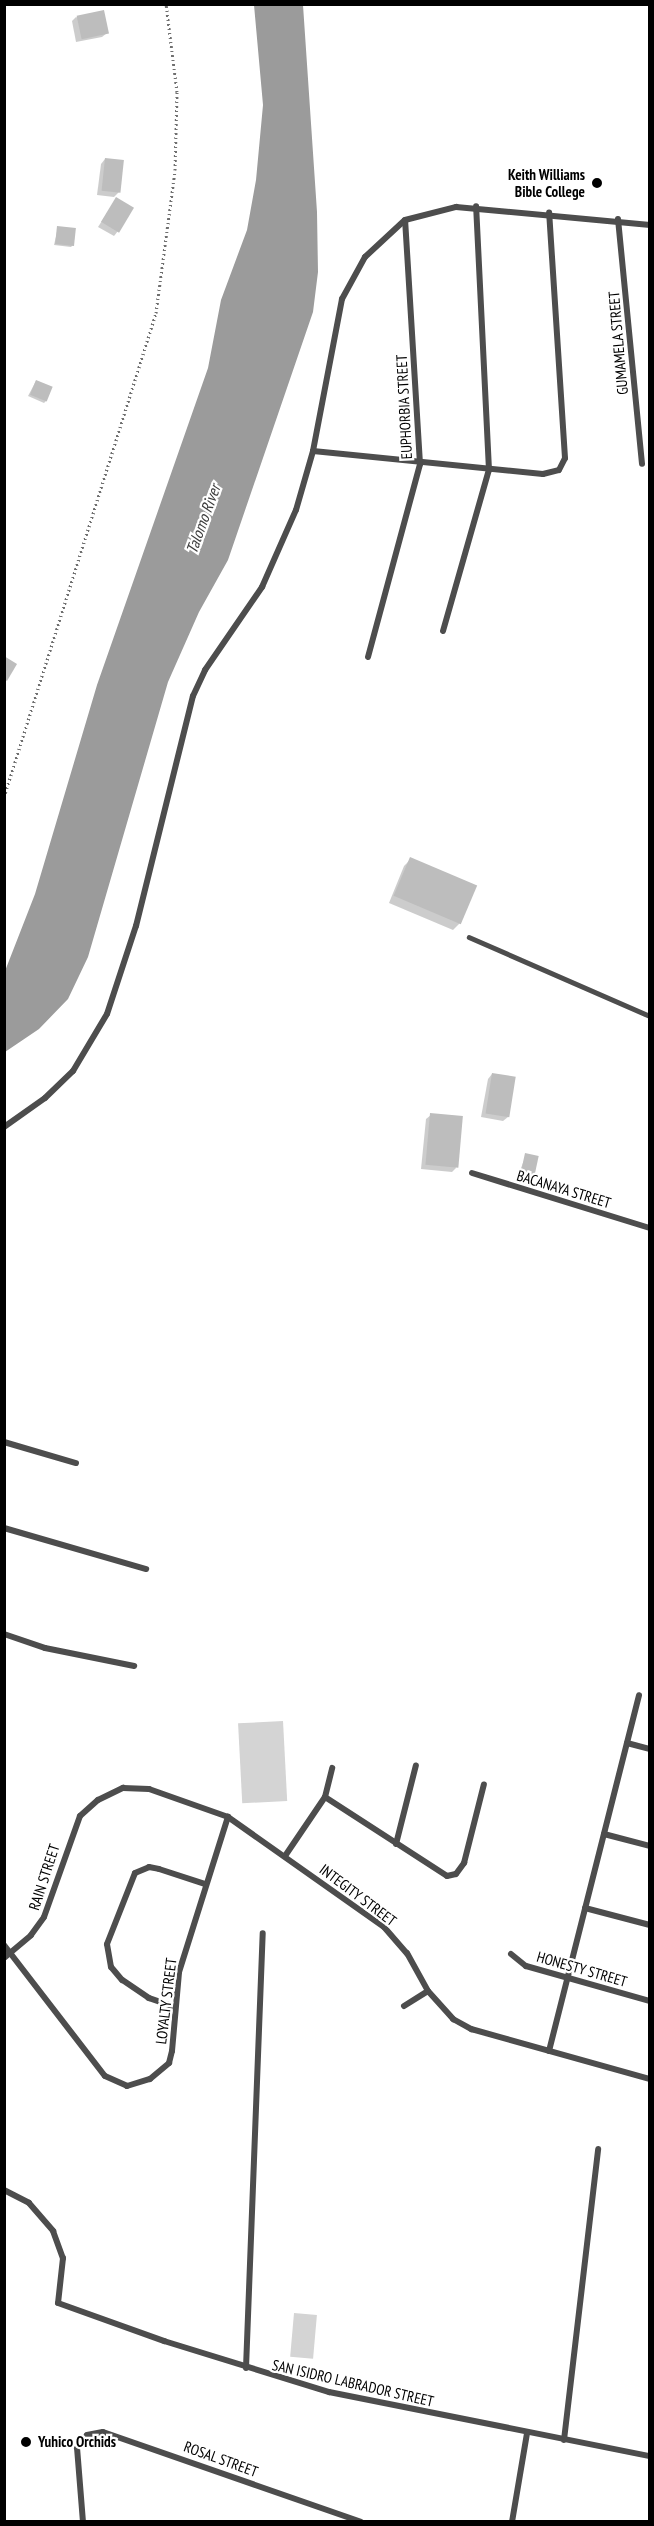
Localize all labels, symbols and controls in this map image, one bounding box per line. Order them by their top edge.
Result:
place label: Keith Williams Bible College [508,165,585,200]
marker: Keith Williams Bible College [590,176,604,190]
street label: GUMAMELA STREET [604,290,632,396]
street label: EUPHORBIA STREET [392,354,416,460]
water label: Talomo River [182,482,224,556]
street label: BACANAYA STREET [515,1166,613,1212]
street label: RAIN STREET [25,1842,63,1912]
street label: INTEGITY STREET [316,1860,400,1930]
street label: HONESTY STREET [535,1947,629,1991]
street label: LOYALTY STREET [152,1957,180,2045]
street label: SAN ISIDRO LABRADOR STREET [271,2356,435,2410]
place label: Yuhico Orchids [38,2433,116,2451]
marker: Yuhico Orchids [19,2435,33,2449]
street label: ROSAL STREET [181,2437,261,2481]

